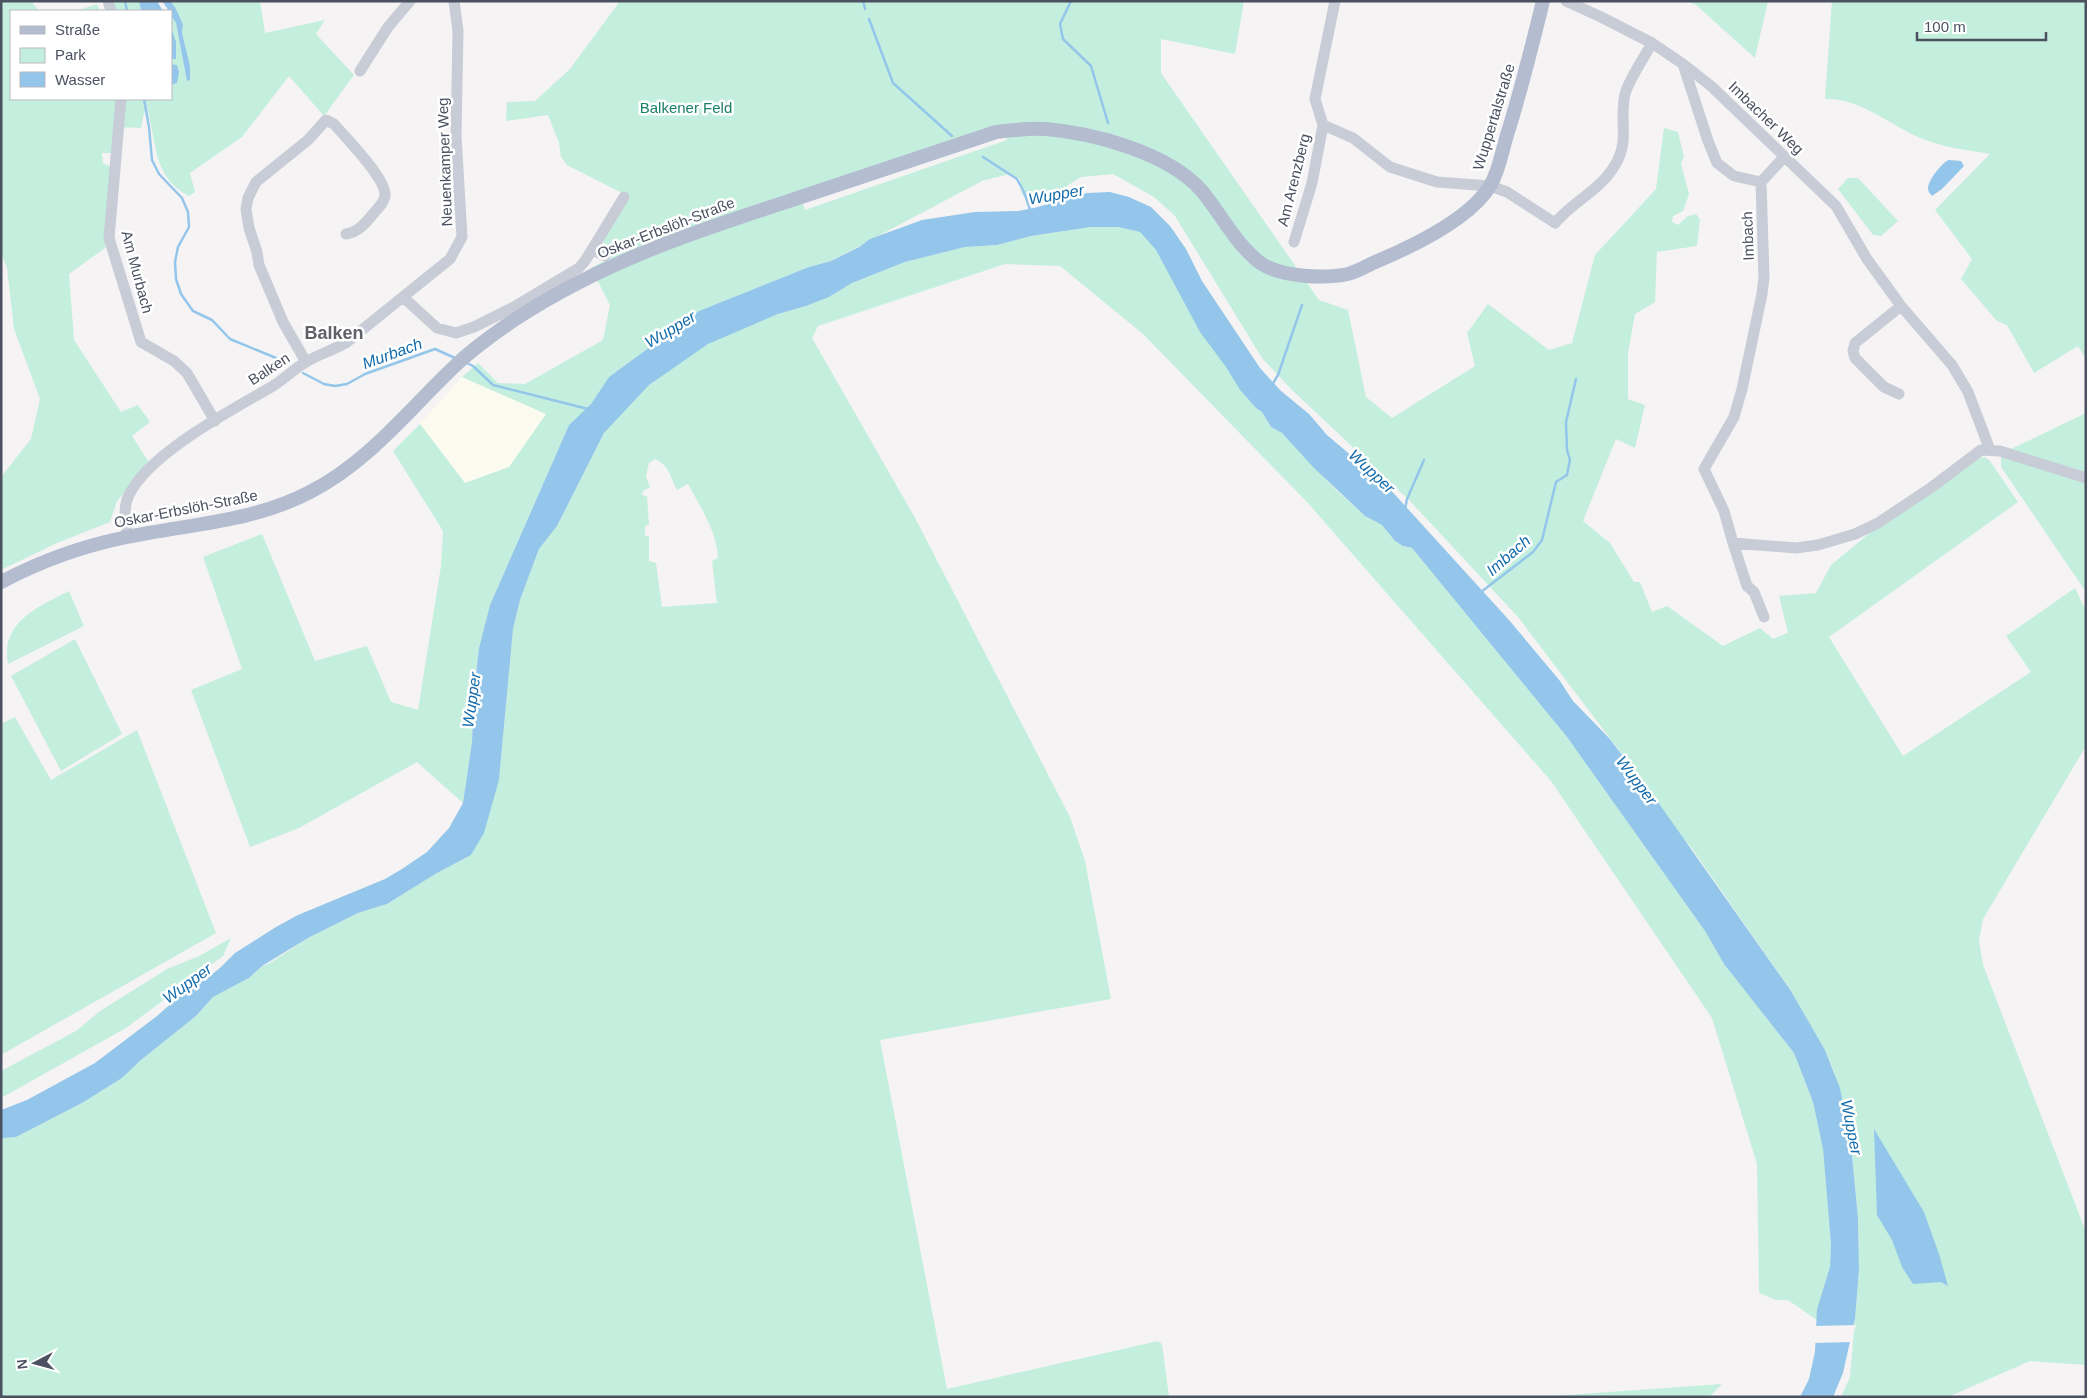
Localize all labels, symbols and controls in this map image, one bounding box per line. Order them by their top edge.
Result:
legend [10,10,172,100]
scale bar [1917,10,2046,42]
text: 100 m [1924,18,1966,35]
text: Straße [55,21,100,38]
text: Park [55,46,86,63]
street label: Wuppertalstraße [1469,61,1518,172]
text: Wasser [55,71,105,88]
street label: Imbacher Weg [1725,78,1807,158]
street label: Neuenkamper Weg [434,97,455,227]
park label: Balkener Feld [640,99,732,116]
street label: Am Arenzberg [1274,132,1313,228]
water label: Wupper [1027,181,1086,208]
street label: Oskar-Erbslöh-Straße [595,193,737,262]
street label: Imbach [1738,211,1757,261]
street label: Am Murbach [118,229,157,315]
water label: Wupper [642,307,699,351]
district label: Balken [304,323,364,343]
water label: Murbach [360,335,424,372]
street label: Balken [245,349,293,388]
water label: Wupper [1345,446,1398,497]
street label: Oskar-Erbslöh-Straße [113,486,259,531]
water label: Imbach [1483,532,1534,579]
water label: Wupper [459,670,484,729]
water label: Wupper [1613,753,1661,808]
water label: Wupper [160,960,215,1007]
water label: Wupper [1838,1098,1865,1157]
north arrow [10,1338,60,1388]
text: N [14,1358,31,1370]

